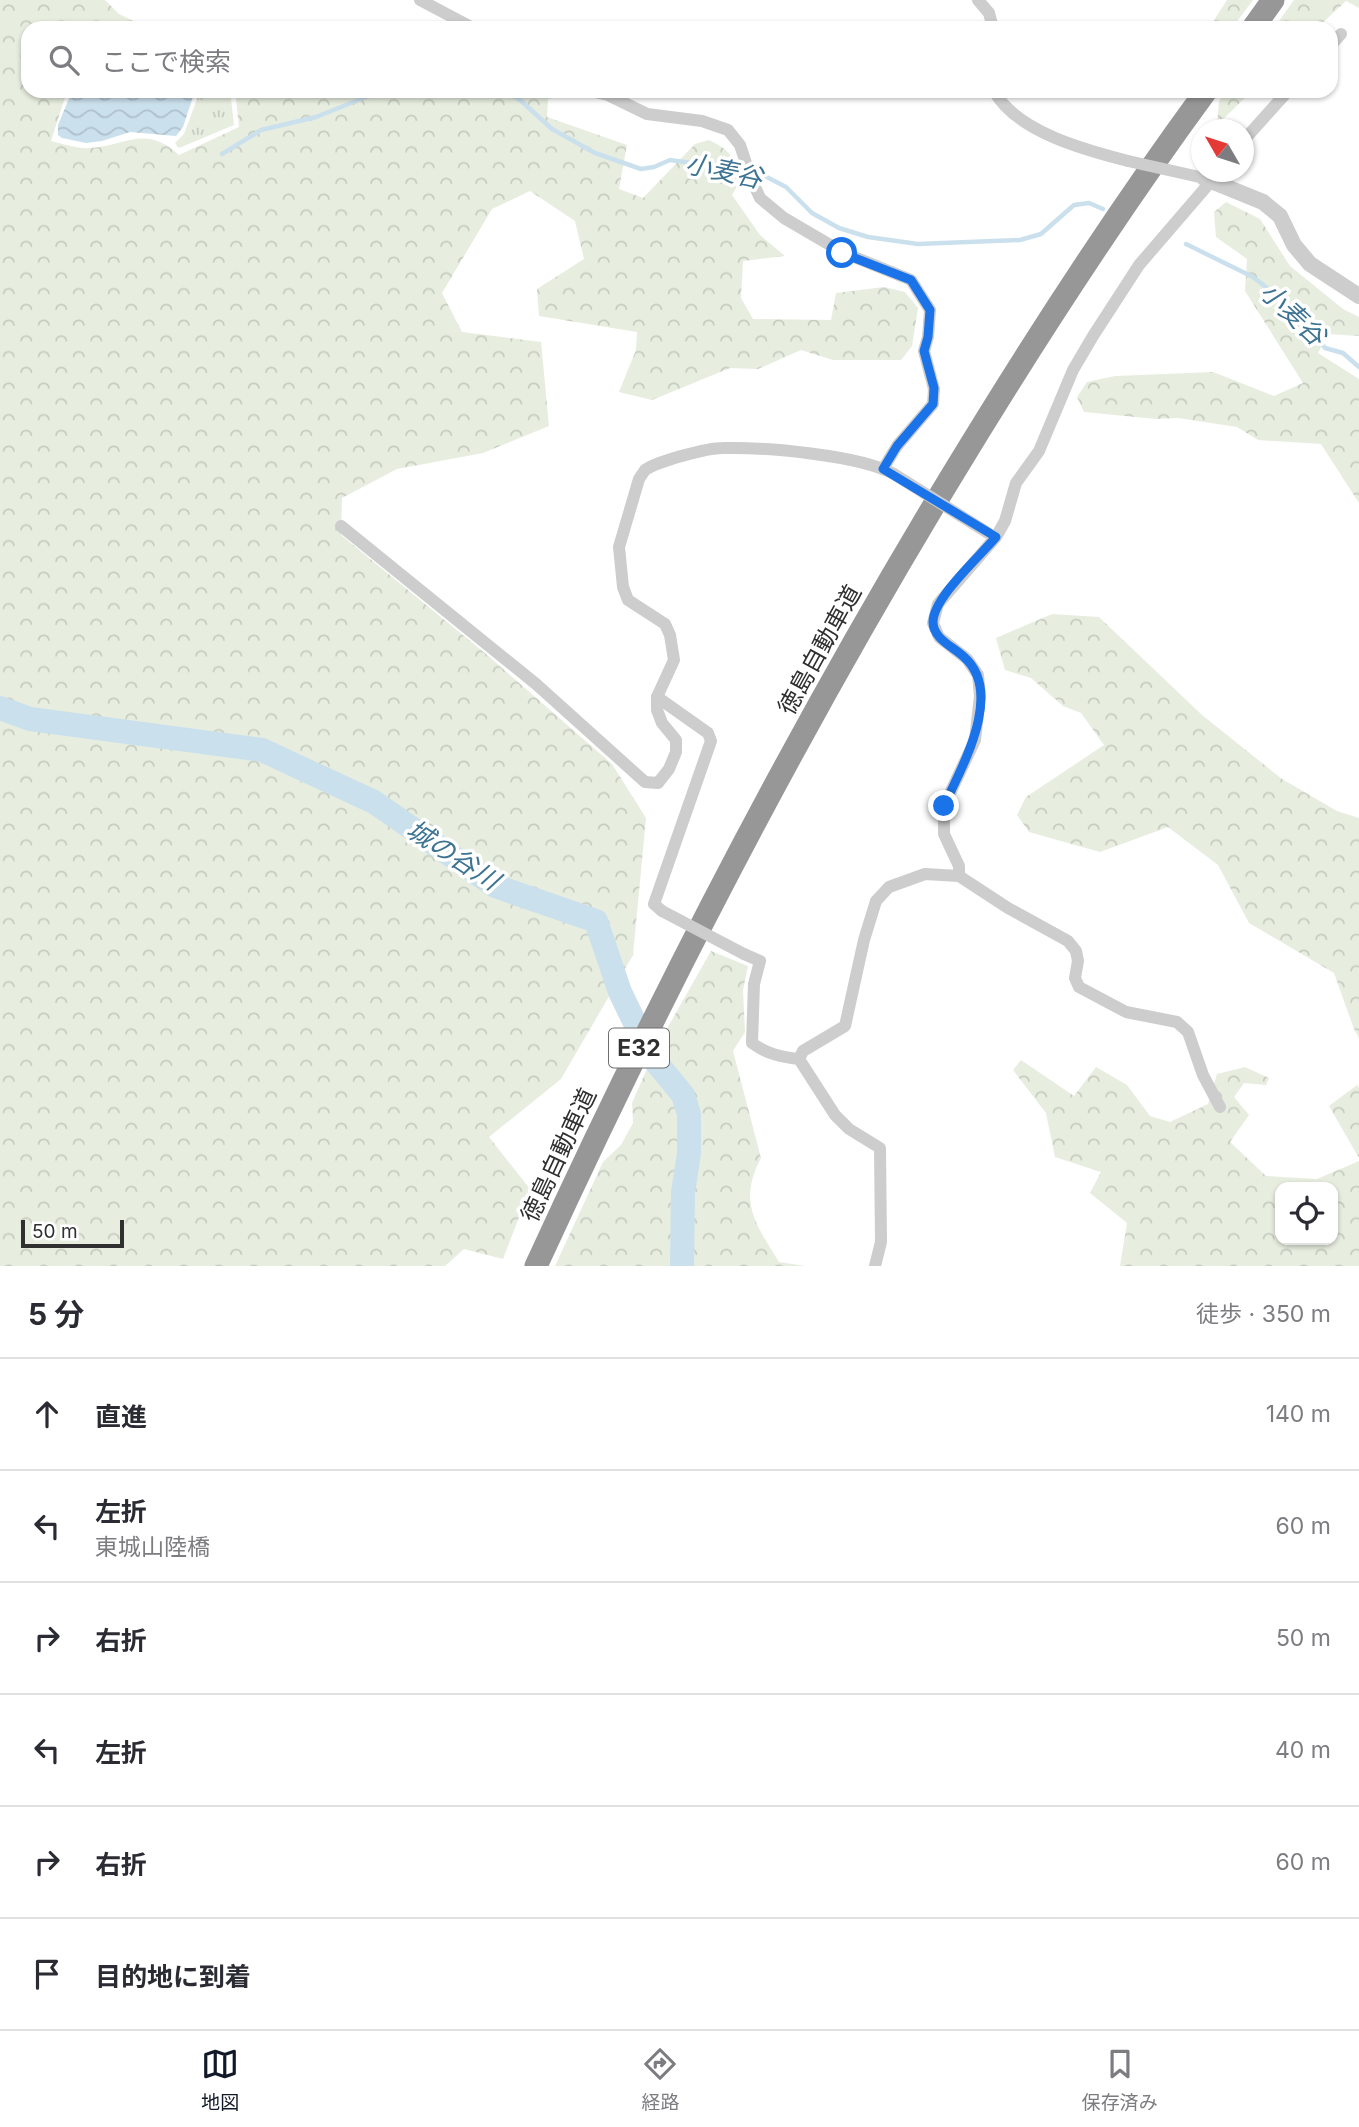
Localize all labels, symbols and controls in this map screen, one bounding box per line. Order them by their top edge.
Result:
search box [21,21,1338,98]
icon: search [45,41,83,79]
text: ここで検索 [101,46,231,77]
north arrow [1191,119,1254,182]
water label: 小麦谷 [683,147,767,194]
route start [826,237,857,268]
water label: 小麦谷 [1254,276,1334,353]
street label: 徳島自動車道 [772,580,867,720]
route end [928,790,959,821]
water label: 城の谷川 [401,813,508,898]
road number: E32 [609,1028,669,1068]
street label: 徳島自動車道 [515,1083,602,1226]
map controls [1275,1182,1338,1245]
button: locate [1275,1182,1338,1245]
scale bar [21,1217,124,1249]
text: 50 m [32,1220,78,1243]
text: 5 分 [28,1296,84,1332]
text: 徒歩 · 350 m [1196,1300,1331,1328]
icon: ahead [28,1395,66,1433]
text: 140 m [1266,1400,1331,1428]
text: 直進 [95,1401,147,1432]
text: 左折 [95,1496,147,1527]
icon: left [28,1507,66,1545]
text: 60 m [1276,1512,1331,1540]
text: 東城山陸橋 [95,1533,210,1561]
icon: right [28,1619,66,1657]
text: 50 m [1276,1624,1331,1652]
text: 右折 [95,1625,147,1656]
icon: left [28,1731,66,1769]
text: 40 m [1275,1736,1331,1764]
text: 左折 [95,1737,147,1768]
icon: right [28,1843,66,1881]
text: 60 m [1276,1848,1331,1876]
text: 右折 [95,1849,147,1880]
icon: arrive [28,1955,66,1993]
text: 目的地に到着 [95,1961,251,1992]
tab: 地図 [201,2045,239,2114]
tab: 経路 [641,2045,680,2114]
tab: 保存済み [1082,2045,1158,2114]

